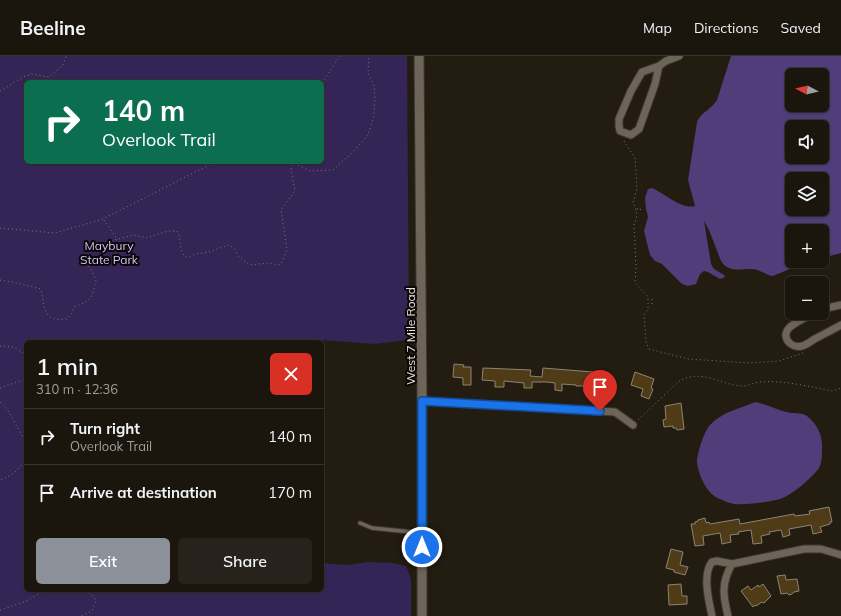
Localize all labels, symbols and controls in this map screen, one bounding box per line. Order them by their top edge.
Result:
text: Beeline [20,16,86,40]
text: Map [643,19,672,37]
text: Directions [694,19,759,37]
text: Saved [781,19,821,37]
north arrow [785,68,829,112]
map controls [785,68,829,320]
text: 140 m [102,93,185,128]
icon: right [36,96,88,148]
button: sound [785,120,829,164]
text: Overlook Trail [102,128,216,151]
button: layers [785,172,829,216]
button: + [785,224,829,268]
park label: Maybury State Park [80,238,139,267]
button: − [785,276,829,320]
street label: West 7 Mile Road [403,287,418,385]
text: 1 min [36,351,98,381]
button: close [270,353,312,395]
pin [583,370,617,411]
icon: arrive [589,376,611,398]
text: 310 m · 12:36 [36,381,118,397]
text: Turn right [70,419,140,438]
icon: right [36,426,58,448]
text: 140 m [268,427,312,446]
text: Overlook Trail [70,438,152,454]
icon: arrive [36,482,58,504]
text: Arrive at destination [70,483,217,502]
text: 170 m [268,483,312,502]
position arrow [401,526,443,568]
button: Exit [36,538,170,584]
button: Share [178,538,312,584]

